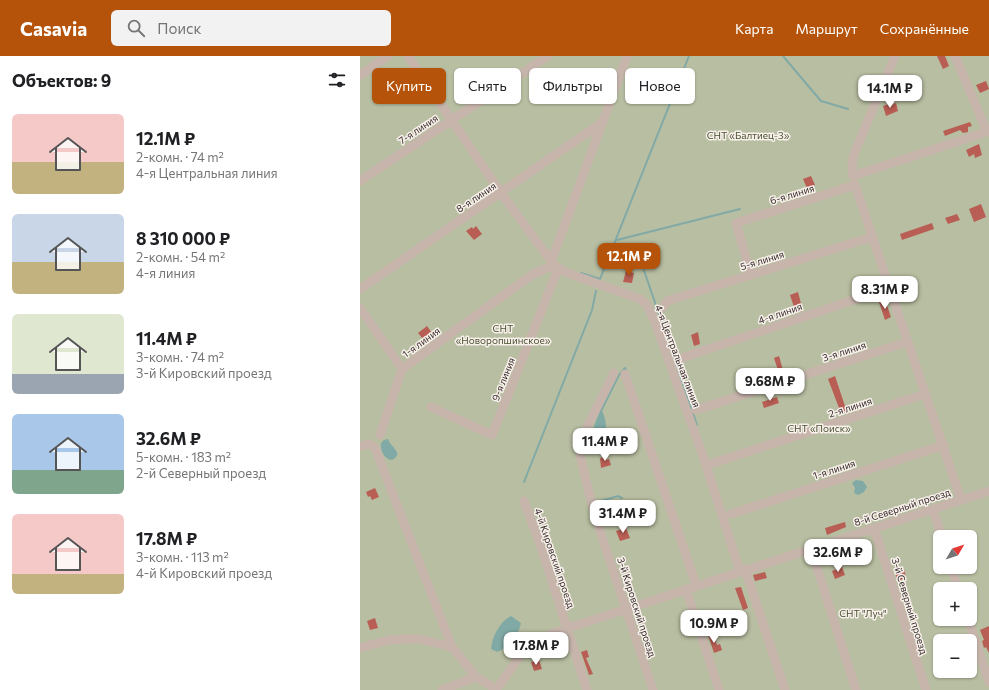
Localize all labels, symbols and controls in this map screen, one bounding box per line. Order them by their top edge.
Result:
search box [111,10,391,46]
text: Casavia [20,17,87,40]
icon: search [125,17,147,39]
text: Поиск [157,19,201,37]
text: Карта [735,20,773,37]
text: Маршрут [795,20,858,37]
text: Сохранённые [880,20,969,37]
chip: Купить [372,68,446,104]
chip: Снять [454,68,521,104]
chip: Фильтры [529,68,617,104]
chip: Новое [625,68,695,104]
icon: filters [326,69,348,91]
text: Объектов: 9 [12,70,111,91]
pin: 14.1M ₽ [853,75,927,109]
text: 14.1M ₽ [867,80,913,96]
street label: 7-я линия [396,111,440,147]
text: 12.1M ₽ [136,128,195,149]
park label: СНТ «Балтиец-3» [707,129,790,141]
icon: home [44,130,92,178]
text: 2-комн. · 74 m² [136,149,224,165]
text: 4-я Центральная линия [136,165,278,181]
street label: 8-я линия [454,179,498,215]
street label: 6-я линия [768,182,816,206]
text: 8 310 000 ₽ [136,228,230,249]
icon: home [44,230,92,278]
pin: 12.1M ₽ [592,243,666,277]
text: 12.1M ₽ [606,248,652,264]
street label: 5-я линия [739,248,785,272]
text: 2-комн. · 54 m² [136,249,225,265]
text: 4-я линия [136,265,195,281]
pin: 8.31M ₽ [848,276,922,310]
text: 8.31M ₽ [861,281,909,297]
street label: 4-я линия [756,300,804,326]
street label: 4-я Центральная линия [653,303,703,409]
park label: СНТ «Новоропшинское» [456,322,551,346]
street label: 1-я линия [400,324,442,360]
text: 11.4M ₽ [136,328,197,349]
icon: home [44,330,92,378]
street label: 3-я линия [821,338,867,364]
text: 3-комн. · 74 m² [136,349,224,365]
street label: 9-я линия [489,356,517,402]
text: 3-й Кировский проезд [136,365,272,381]
pin: 9.68M ₽ [733,368,807,402]
text: 9.68M ₽ [745,373,795,389]
street label: 2-я линия [827,394,873,420]
park label: СНТ «Поиск» [787,422,851,434]
text: 32.6M ₽ [136,428,201,449]
pin: 11.4M ₽ [568,428,642,462]
icon: home [44,430,92,478]
text: 11.4M ₽ [582,433,628,449]
text: 5-комн. · 183 m² [136,449,231,465]
street label: 1-я линия [811,457,857,481]
text: 2-й Северный проезд [136,465,266,481]
street label: 8-й Северный проезд [852,486,952,528]
pin: 31.4M ₽ [586,500,660,534]
text: 31.4M ₽ [599,505,647,521]
street label: 4-й Кировский проезд [532,507,578,610]
text: 17.8M ₽ [136,528,197,549]
icon: home [44,530,92,578]
north arrow [933,530,977,574]
map controls [933,530,977,678]
pin: 32.6M ₽ [801,539,875,573]
text: 32.6M ₽ [813,544,863,560]
text: 3-комн. · 113 m² [136,549,229,565]
street label: 3-й Кировский проезд [615,556,659,659]
street label: 3-й Северный проезд [890,556,930,656]
text: 4-й Кировский проезд [136,565,272,581]
button: + [933,582,977,626]
park label: СНТ "Луч" [839,607,887,619]
pin: 10.9M ₽ [677,610,751,644]
text: 10.9M ₽ [689,615,739,631]
pin: 17.8M ₽ [499,632,573,666]
button: − [933,634,977,678]
text: 17.8M ₽ [513,637,559,653]

